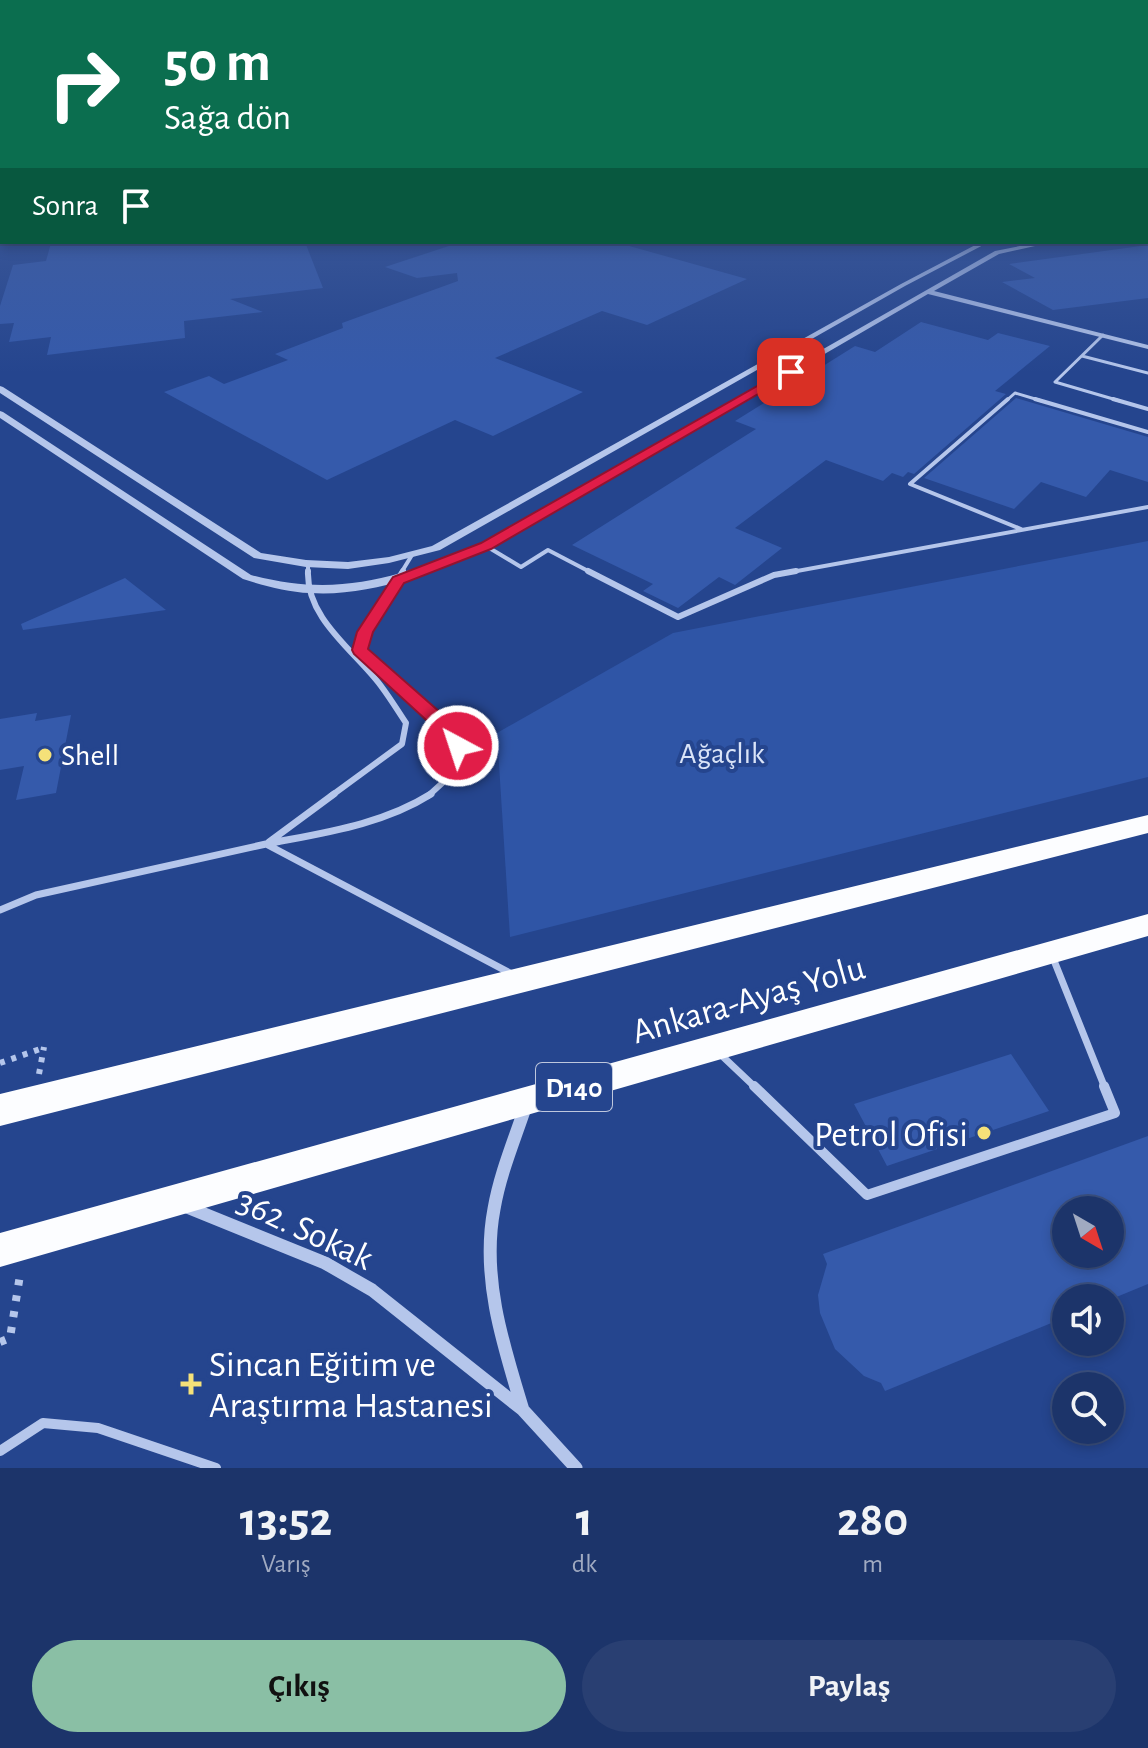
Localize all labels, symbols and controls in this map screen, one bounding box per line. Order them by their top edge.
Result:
icon: right [32,32,136,136]
text: 50 m [164,35,271,91]
text: Sağa dön [164,100,291,136]
icon: arrive [114,184,158,228]
text: Sonra [32,191,98,221]
pin [757,338,825,406]
icon: arrive [769,350,813,394]
position arrow [416,704,500,788]
park label: Ağaçlık [679,739,765,769]
place label: Shell [61,741,119,771]
marker: Shell [36,746,54,764]
street label: Ankara-Ayaş Yolu [628,949,869,1050]
road number: D140 [536,1063,612,1111]
place label: Petrol Ofisi [814,1117,968,1153]
marker: Petrol Ofisi [975,1124,993,1142]
street label: 362. Sokak [232,1183,379,1277]
north arrow [1052,1196,1124,1268]
map controls [1052,1196,1124,1444]
button: sound [1052,1284,1124,1356]
place label: Sincan Eğitim ve Araştırma Hastanesi [209,1347,493,1424]
button: search [1052,1372,1124,1444]
marker: Sincan Eğitim ve Araştırma Hastanesi [180,1373,202,1395]
text: 13:52 [240,1497,332,1545]
text: 1 [576,1497,593,1545]
text: 280 [837,1497,908,1545]
text: Varış [261,1551,311,1577]
text: dk [572,1551,597,1577]
text: m [862,1551,883,1577]
button: Çıkış [32,1640,566,1732]
button: Paylaş [582,1640,1116,1732]

